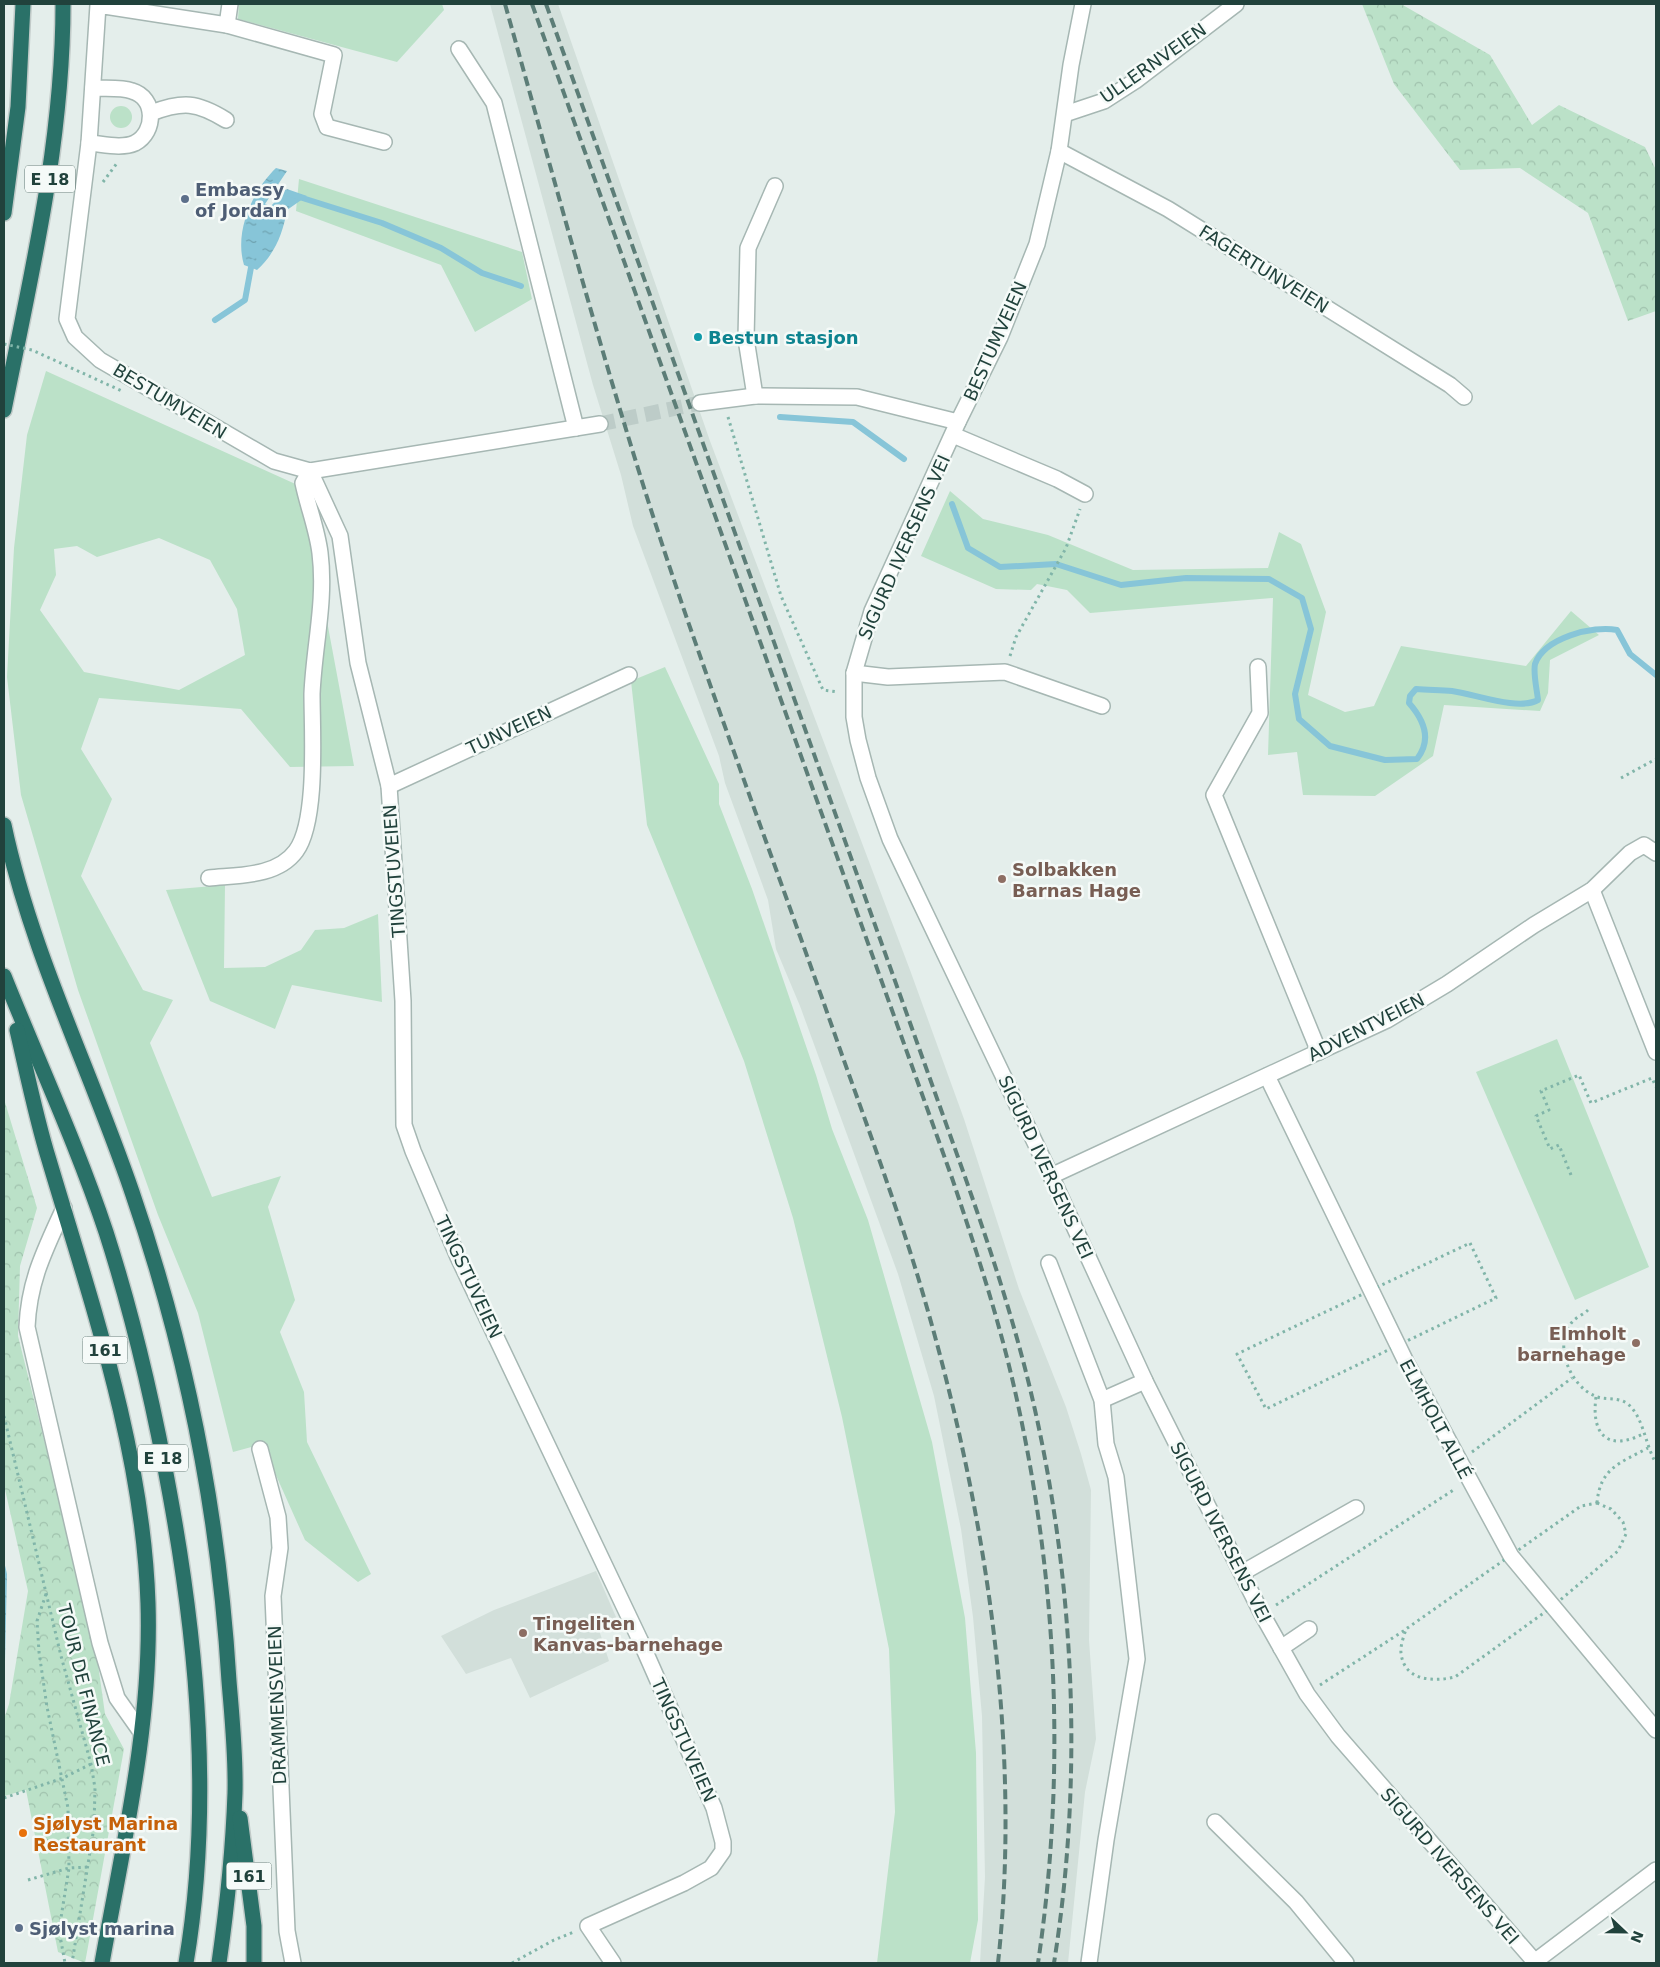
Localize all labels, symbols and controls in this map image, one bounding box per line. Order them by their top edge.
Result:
street label: ULLERNVEIEN [1096,19,1210,107]
road number: E 18 [25,165,75,192]
place label: Embassy of Jordan [195,179,287,221]
marker: Embassy of Jordan [179,193,191,205]
street label: FAGERTUNVEIEN [1195,221,1333,317]
street label: BESTUMVEIEN [959,278,1031,404]
place label: Bestun stasjon [708,327,859,348]
marker: Bestun stasjon [692,331,704,343]
street label: BESTUMVEIEN [109,359,231,443]
street label: SIGURD IVERSENS VEI [854,451,954,643]
street label: TUNVEIEN [462,701,555,759]
street label: TINGSTUVEIEN [379,804,409,939]
place label: Solbakken Barnas Hage [1012,859,1141,901]
marker: Solbakken Barnas Hage [996,873,1008,885]
street label: ADVENTVEIEN [1304,989,1428,1065]
street label: SIGURD IVERSENS VEI [994,1072,1098,1262]
street label: TINGSTUVEIEN [431,1211,507,1342]
place label: Elmholt barnehage [1517,1323,1626,1365]
road number: 161 [82,1336,128,1364]
marker: Elmholt barnehage [1630,1337,1642,1349]
street label: ELMHOLT ALLÉ [1396,1356,1476,1482]
street label: SIGURD IVERSENS VEI [1166,1438,1276,1626]
road number: E 18 [138,1445,188,1472]
street label: TOUR DE FINANCE [53,1601,114,1768]
place label: Tingeliten Kanvas-barnehage [533,1613,723,1655]
street label: DRAMMENSVEIEN [264,1625,290,1785]
marker: Tingeliten Kanvas-barnehage [517,1627,529,1639]
street label: TINGSTUVEIEN [647,1674,721,1805]
street label: SIGURD IVERSENS VEI [1377,1784,1523,1948]
place label: Sjølyst Marina Restaurant [33,1813,178,1855]
marker: Sjølyst Marina Restaurant [17,1827,29,1839]
road number: 161 [226,1862,272,1890]
north arrow [1600,1907,1650,1957]
place label: Sjølyst marina [29,1918,175,1939]
marker: Sjølyst marina [13,1922,25,1934]
text: N [1627,1928,1647,1945]

